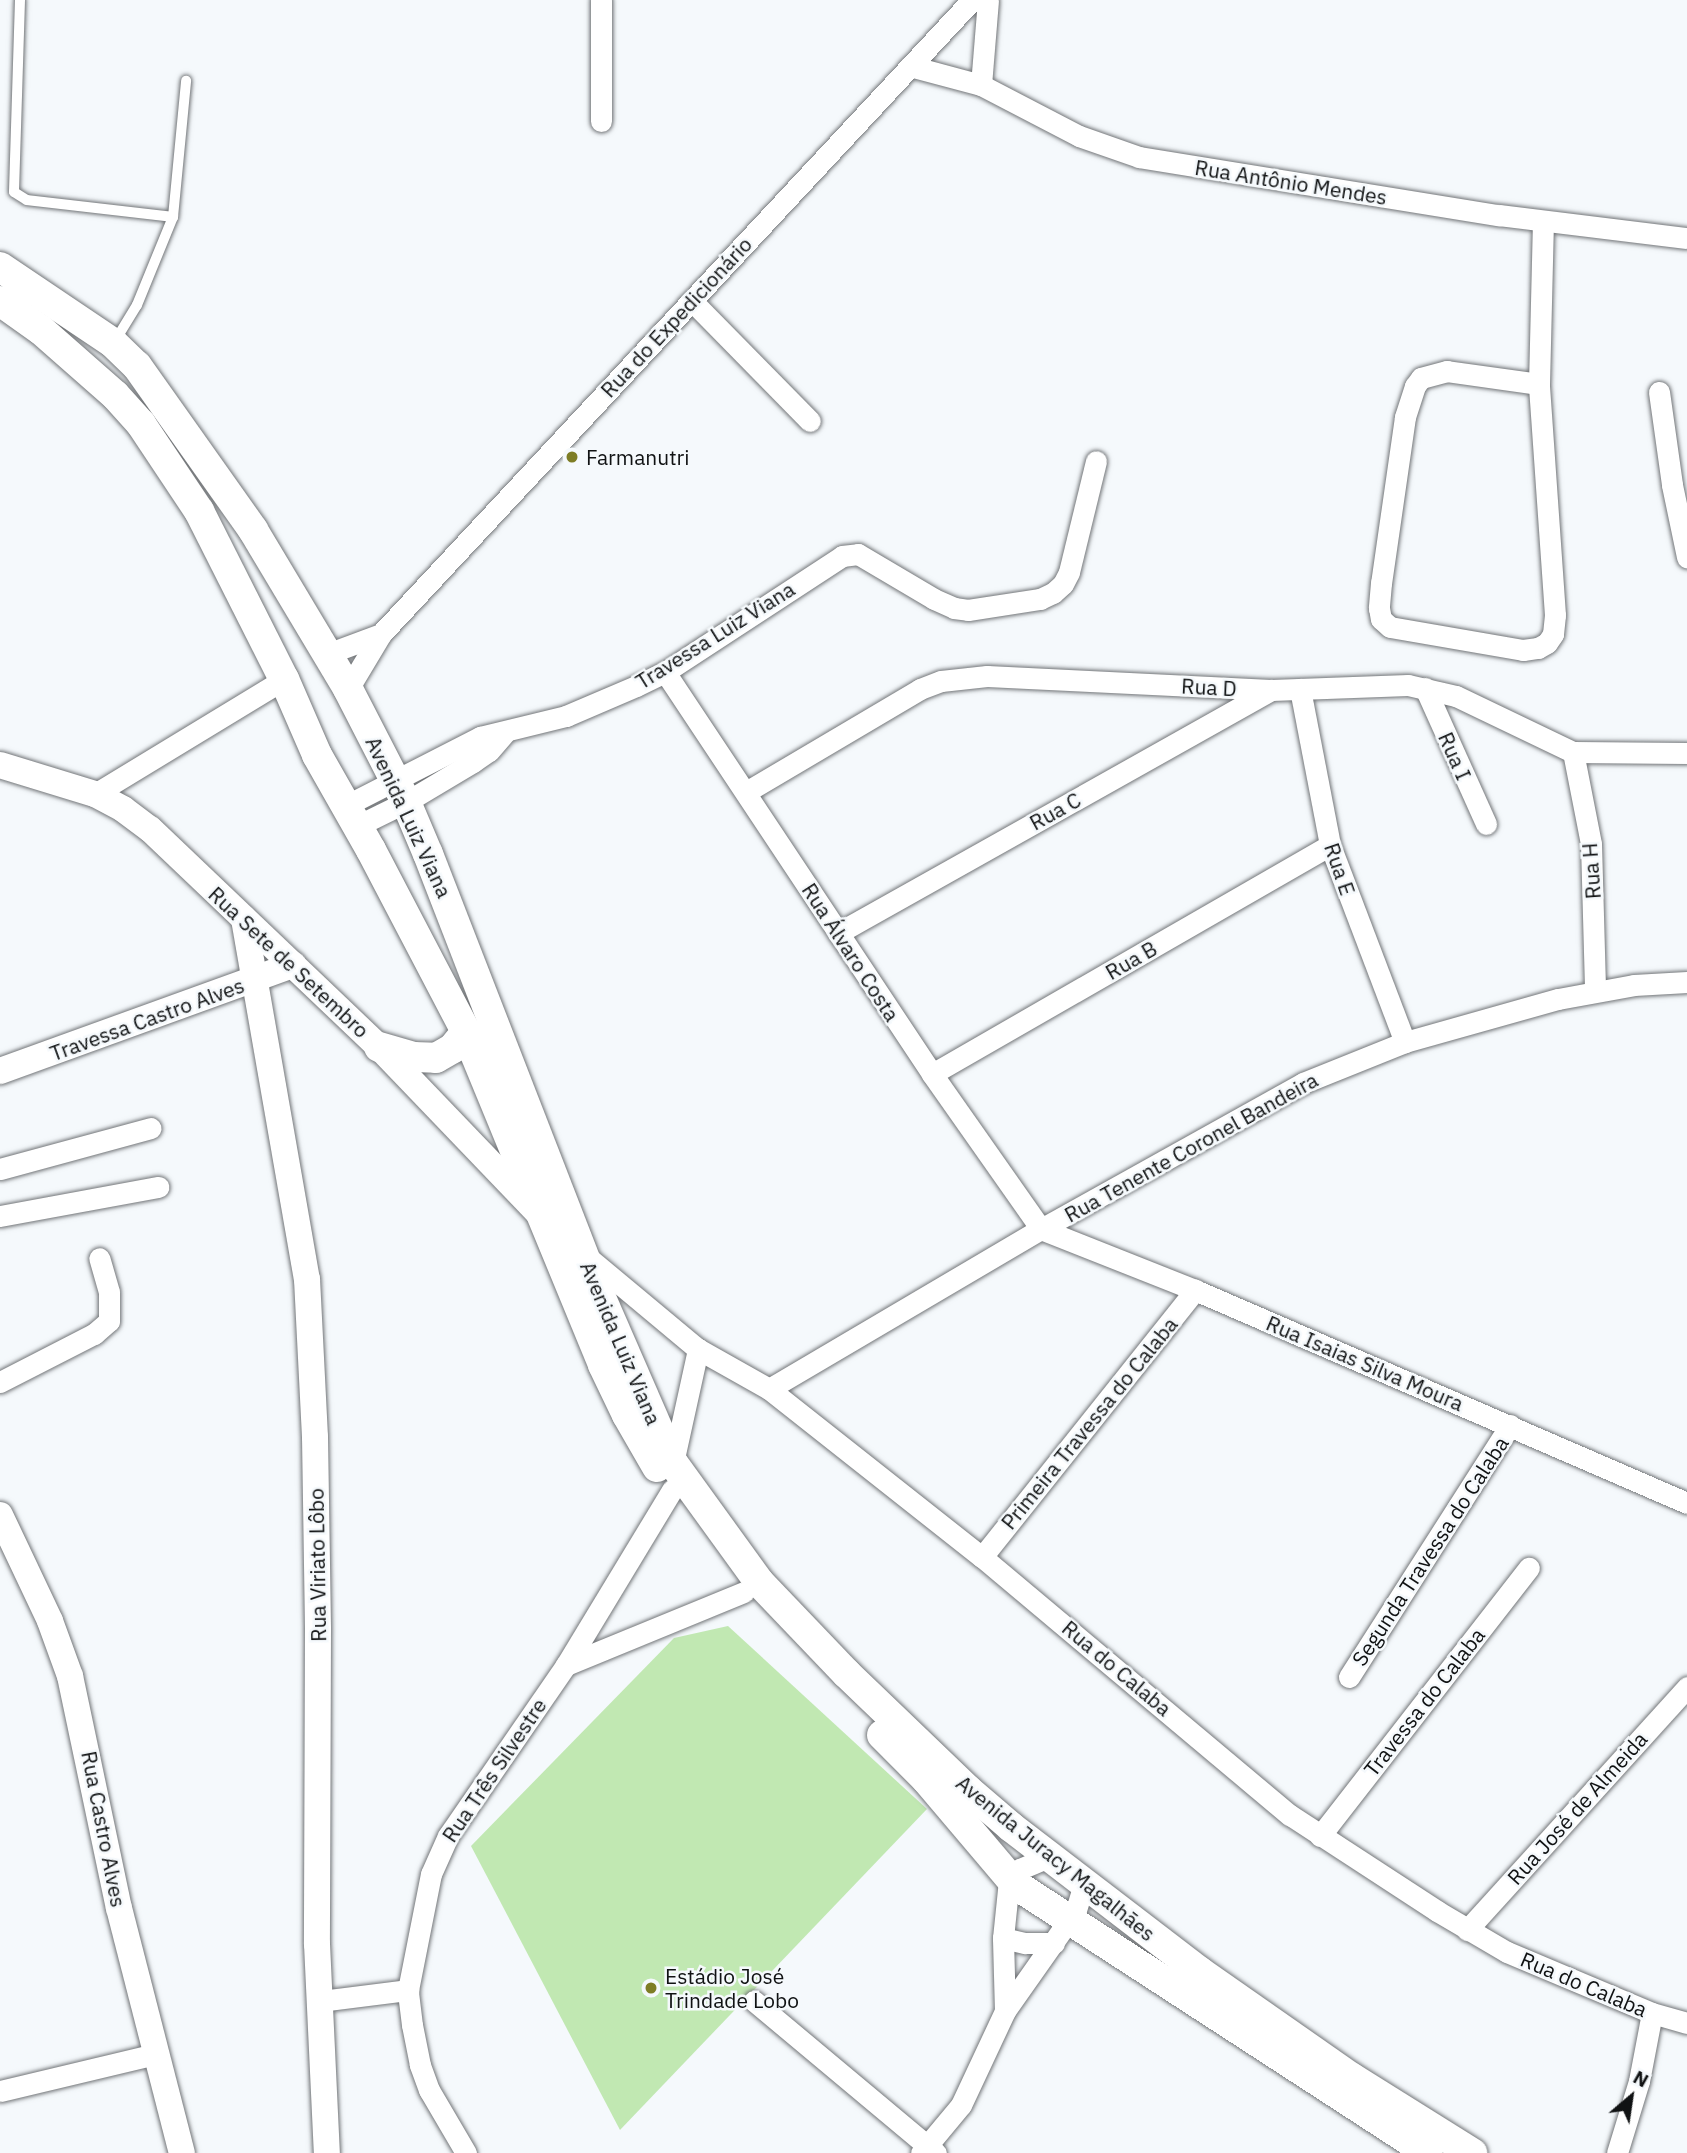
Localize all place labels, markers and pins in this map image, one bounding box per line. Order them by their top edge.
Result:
place label: Farmanutri [586,444,690,470]
marker: Farmanutri [564,449,580,465]
place label: Estádio José Trindade Lobo [665,1963,799,2013]
marker: Estádio José Trindade Lobo [643,1980,659,1996]

